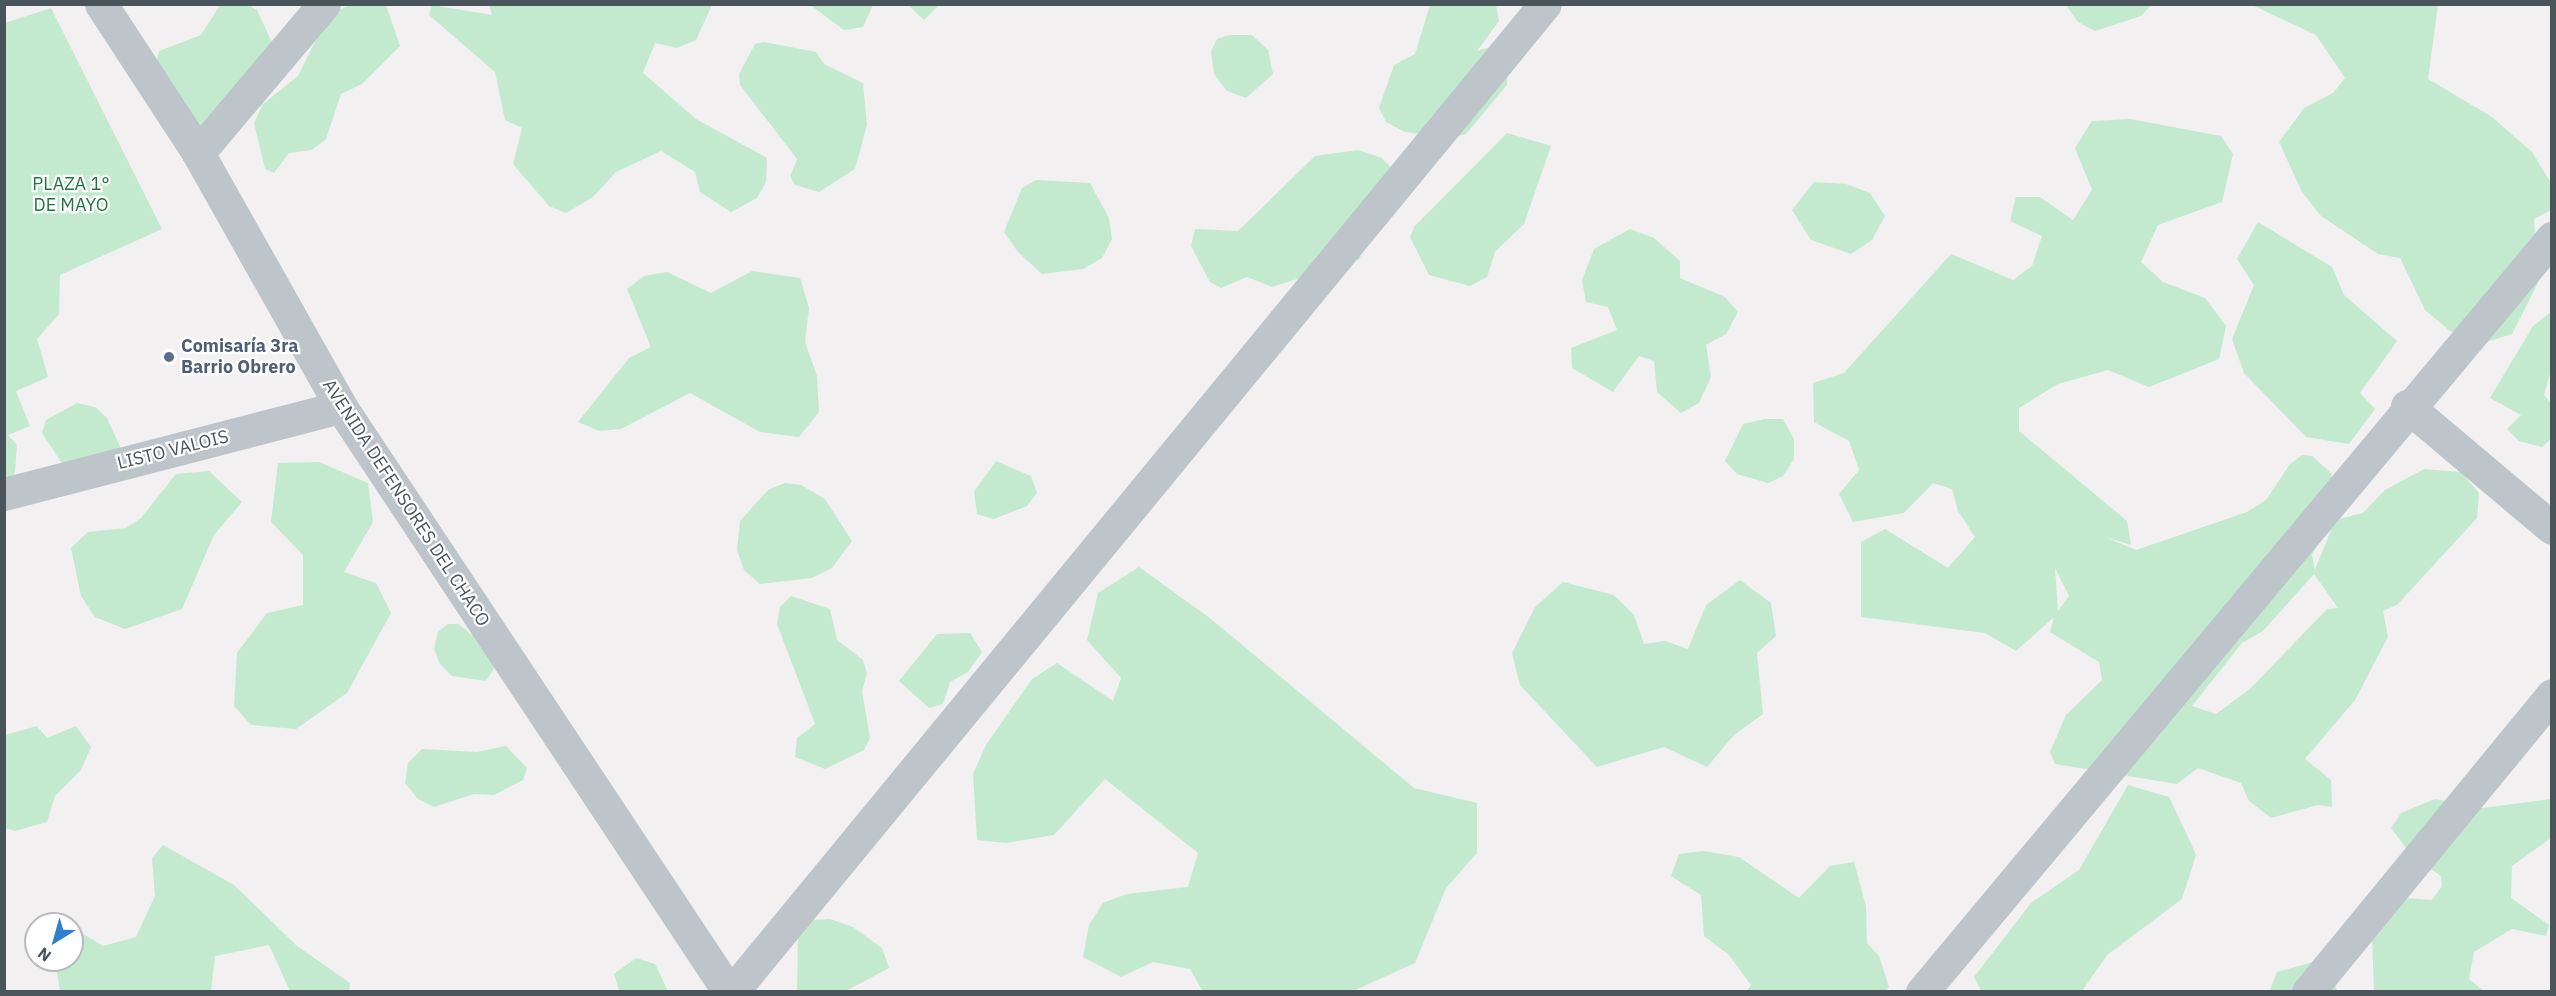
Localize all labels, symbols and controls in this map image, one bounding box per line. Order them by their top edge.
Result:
park label: PLAZA 1° DE MAYO [32,174,110,216]
place label: Comisaría 3ra Barrio Obrero [181,336,298,378]
marker: Comisaría 3ra Barrio Obrero [162,350,176,364]
street label: AVENIDA DEFENSORES DEL CHACO [318,375,494,631]
street label: LISTO VALOIS [115,426,231,474]
north arrow [24,912,84,972]
text: N [34,943,55,966]

